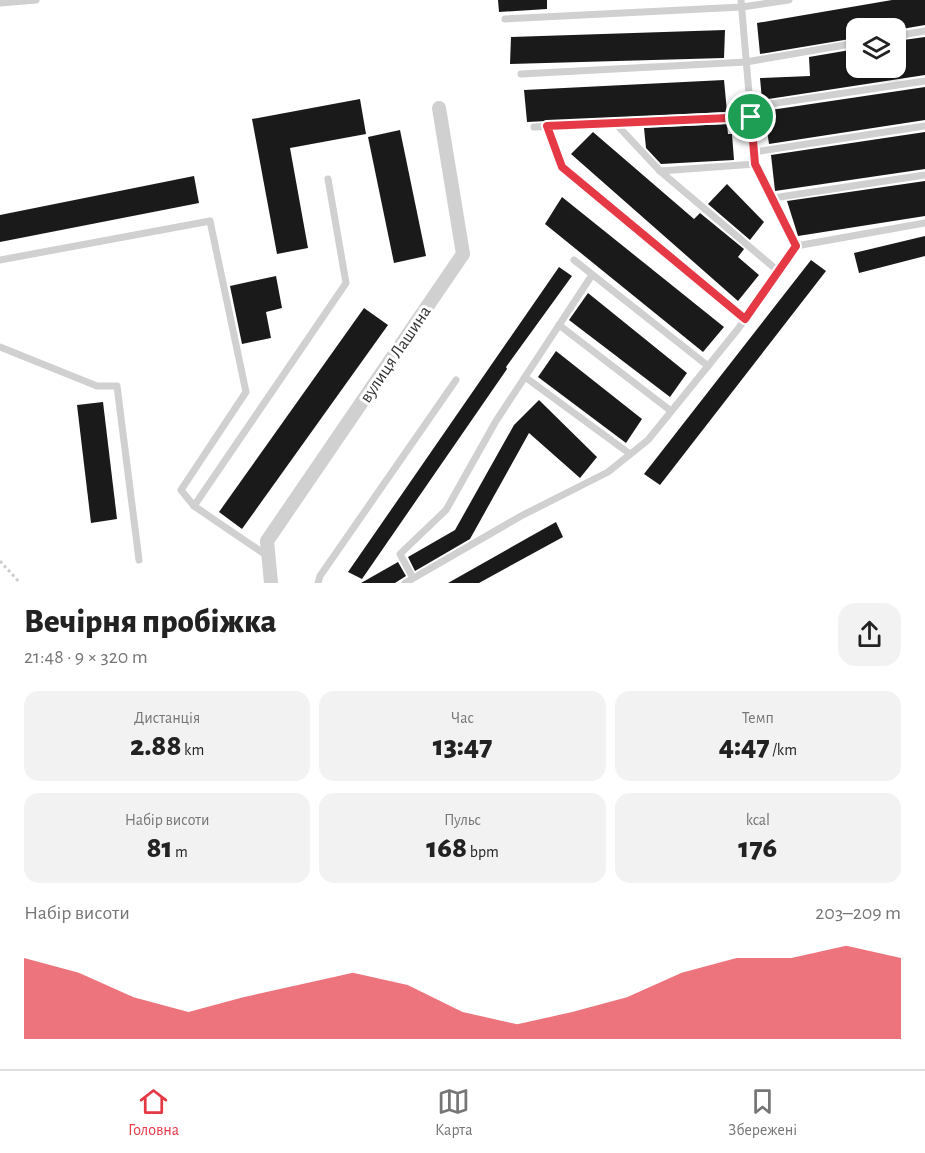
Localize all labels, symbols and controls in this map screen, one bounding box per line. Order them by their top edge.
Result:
map controls [846,18,906,78]
button: layers [846,18,906,78]
pin [725,91,776,142]
icon: arrive [734,100,767,133]
street label: вулиця Лашина [357,303,435,406]
button: share [838,603,901,666]
text: Вечірня пробіжка [24,606,276,639]
text: 21:48 · 9 × 320 m [24,647,148,667]
text: Дистанція [134,710,200,726]
text: Час [451,710,474,726]
text: Темп [742,710,774,726]
text: 2.88 [130,731,181,761]
text: 13:47 [433,731,492,761]
text: 4:47 [719,731,770,761]
text: km [181,742,204,758]
text: /km [770,742,797,758]
text: Набір висоти [125,812,209,828]
text: Пульс [444,812,481,828]
text: kcal [746,812,770,828]
text: 81 [146,833,172,863]
text: 168 [426,833,467,863]
text: 176 [738,833,777,863]
text: m [172,844,188,860]
text: bpm [467,844,499,860]
text: Набір висоти [24,903,130,923]
text: 203–209 m [815,903,901,923]
tab: Головна [128,1085,179,1140]
tab: Карта [435,1085,472,1140]
tab: Збережені [728,1085,797,1140]

